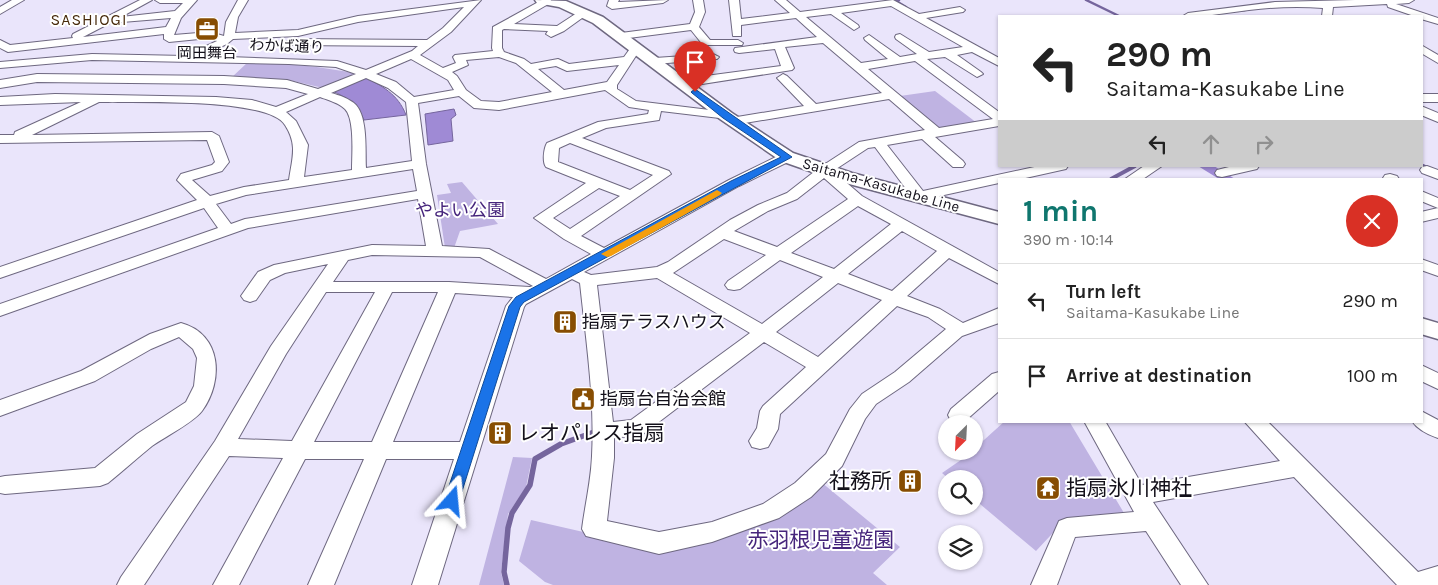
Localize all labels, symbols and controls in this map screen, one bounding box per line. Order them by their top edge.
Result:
district label: SASHIOGI [51,10,127,29]
office icon: 岡田舞台 [194,16,220,42]
text: 290 m [1106,34,1213,75]
icon: left [1023,35,1088,100]
street label: わかば通り [249,36,325,56]
pin [674,41,716,92]
place label: 岡田舞台 [177,44,237,62]
icon: arrive [681,48,709,76]
text: Saitama-Kasukabe Line [1106,76,1345,102]
icon: left [1144,130,1172,158]
icon: ahead [1197,130,1225,158]
icon: right [1250,130,1278,158]
street label: Saitama-Kasukabe Line [800,154,962,216]
text: 1 min [1023,193,1098,229]
button: close [1346,195,1398,247]
park label: やよい公園 [415,199,505,221]
text: 390 m · 10:14 [1023,230,1113,249]
text: Turn left [1066,281,1141,303]
icon: left [1023,287,1051,315]
text: 290 m [1342,290,1398,312]
text: Saitama-Kasukabe Line [1066,303,1239,322]
building icon: 指扇テラスハウス [552,309,578,335]
place label: 指扇テラスハウス [582,311,726,333]
icon: arrive [1023,362,1051,390]
text: Arrive at destination [1066,365,1252,387]
text: 100 m [1347,365,1398,387]
public building icon: 指扇台自治会館 [570,386,596,412]
place label: 指扇台自治会館 [600,388,726,410]
north arrow [938,415,982,460]
map controls [938,415,983,570]
building icon: レオパレス指扇 [487,420,513,446]
place label: レオパレス指扇 [518,421,665,445]
building icon: 社務所 [897,468,923,494]
place label: 社務所 [829,469,892,493]
button: search [938,470,983,515]
position arrow [425,474,477,526]
temple icon: 指扇氷川神社 [1035,475,1061,501]
place label: 指扇氷川神社 [1066,476,1192,500]
button: layers [938,525,983,570]
park label: 赤羽根児童遊園 [748,528,895,552]

